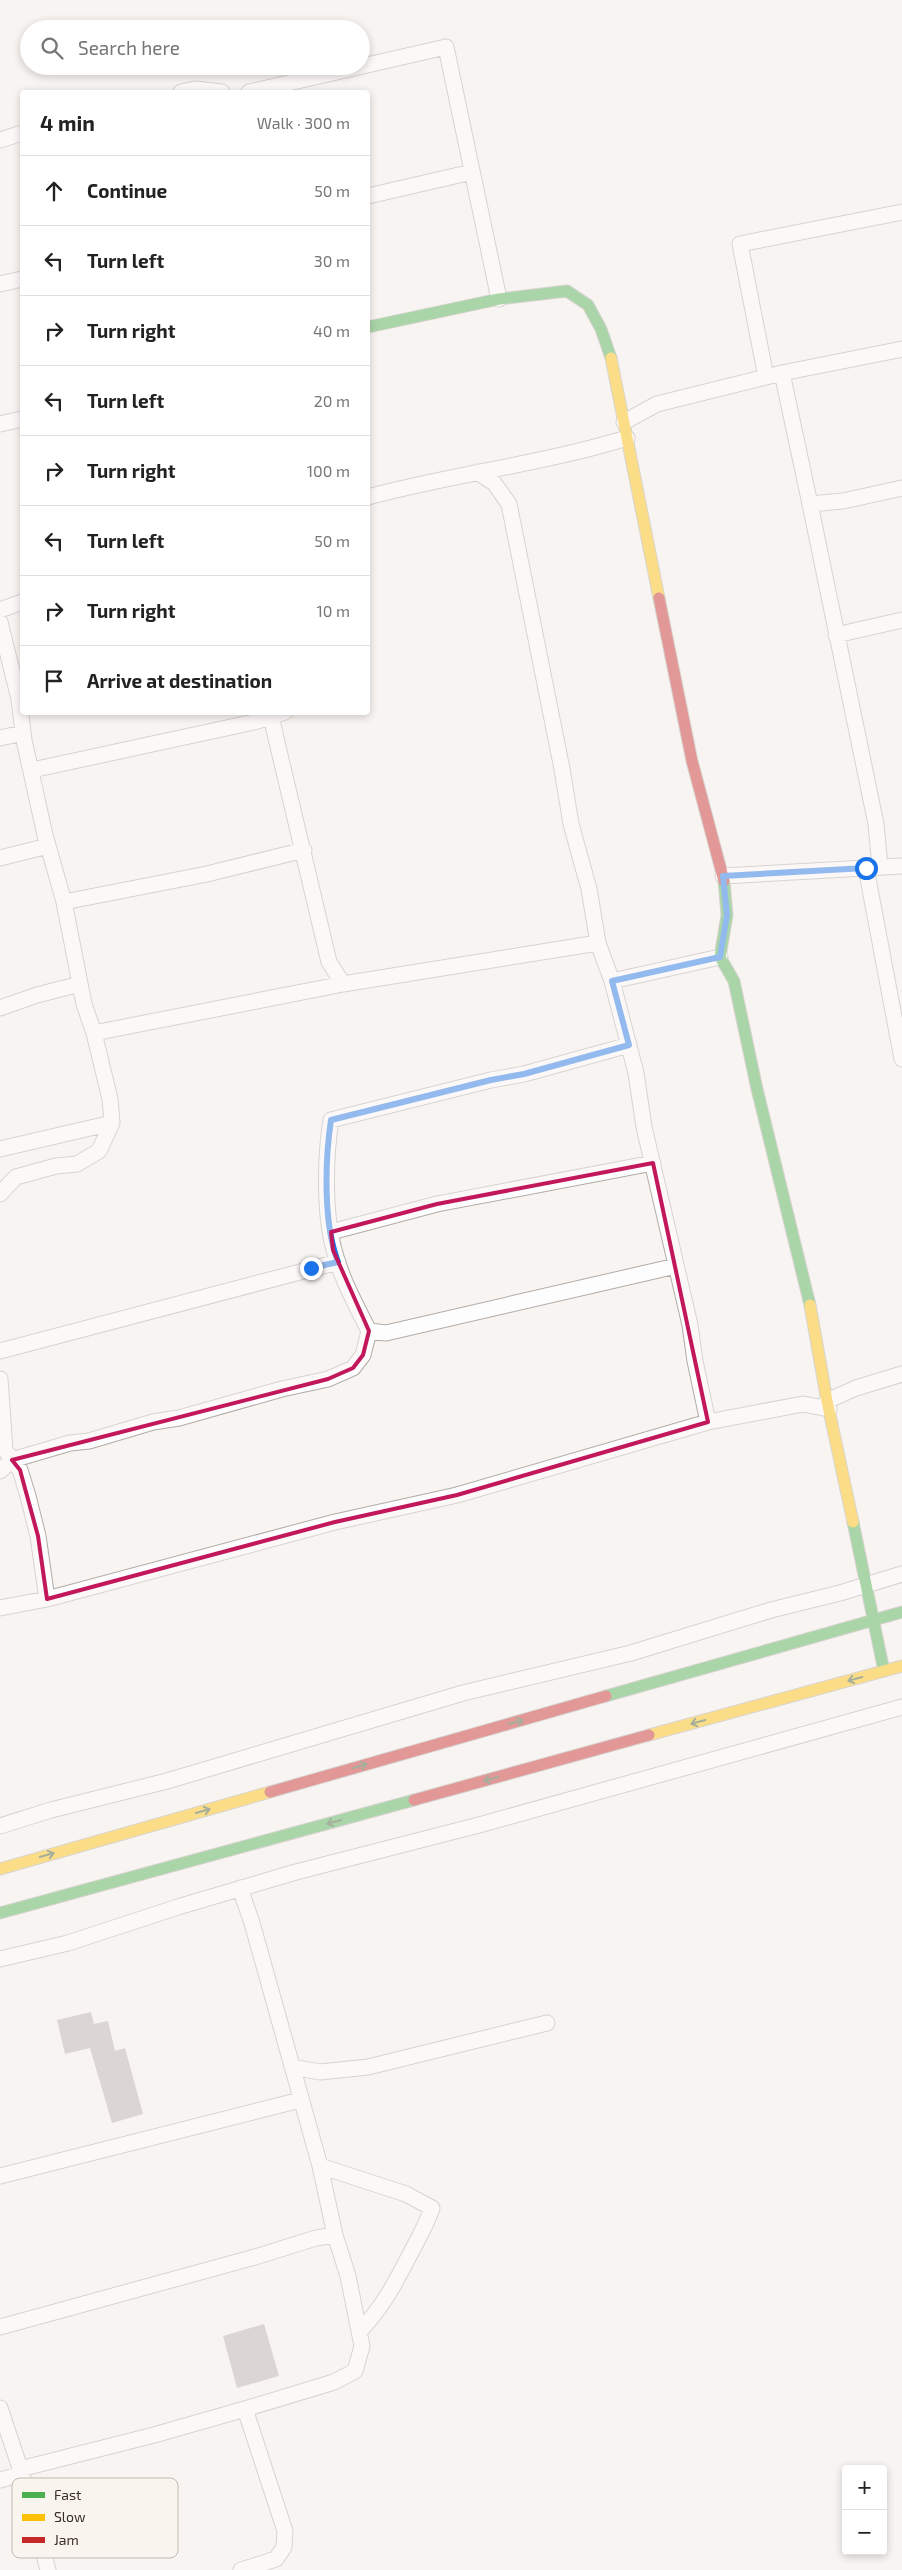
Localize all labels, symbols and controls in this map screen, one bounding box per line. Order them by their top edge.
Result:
search box [20,20,370,75]
icon: search [38,34,66,62]
text: Search here [78,36,180,59]
text: 4 min [40,110,95,135]
text: Walk · 300 m [257,113,350,132]
icon: ahead [40,177,68,205]
text: Continue [87,179,167,202]
text: 50 m [314,181,350,200]
icon: left [40,247,68,275]
text: Turn left [87,249,164,272]
text: 30 m [314,251,350,270]
icon: right [40,317,68,345]
text: Turn right [87,319,175,342]
text: 40 m [313,321,350,340]
icon: left [40,387,68,415]
text: Turn left [87,389,164,412]
text: 20 m [314,391,350,410]
icon: right [40,457,68,485]
text: Turn right [87,459,175,482]
text: 100 m [307,461,350,480]
icon: left [40,527,68,555]
text: Turn left [87,529,164,552]
text: 50 m [314,531,350,550]
icon: right [40,597,68,625]
text: Turn right [87,599,175,622]
text: 10 m [316,601,350,620]
icon: arrive [40,667,68,695]
text: Arrive at destination [87,669,272,692]
route start [855,857,878,880]
route end [300,1257,323,1280]
one-way arrow [847,1674,863,1684]
one-way arrow [507,1717,523,1726]
one-way arrow [691,1717,707,1727]
one-way arrow [351,1761,367,1771]
one-way arrow [483,1774,499,1784]
one-way arrow [195,1805,211,1815]
one-way arrow [327,1817,343,1827]
one-way arrow [38,1850,54,1860]
map controls [842,2465,887,2555]
button: + [842,2465,887,2510]
legend [12,2478,178,2558]
text: Fast [54,2486,81,2503]
text: Slow [54,2508,86,2525]
button: − [842,2510,887,2555]
text: Jam [54,2531,79,2548]

